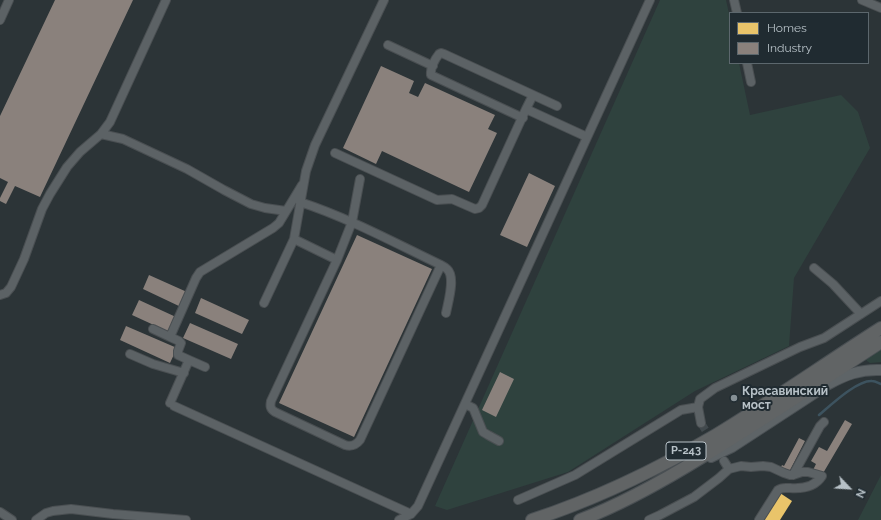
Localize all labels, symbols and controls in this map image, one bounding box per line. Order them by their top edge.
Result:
legend [729,12,869,64]
text: Homes [767,21,807,35]
text: Industry [767,41,812,55]
place label: Красавинский мост [742,384,828,412]
marker: Красавинский мост [729,393,739,403]
road number: Р-243 [666,442,706,460]
north arrow [829,468,869,508]
text: N [853,487,868,500]

